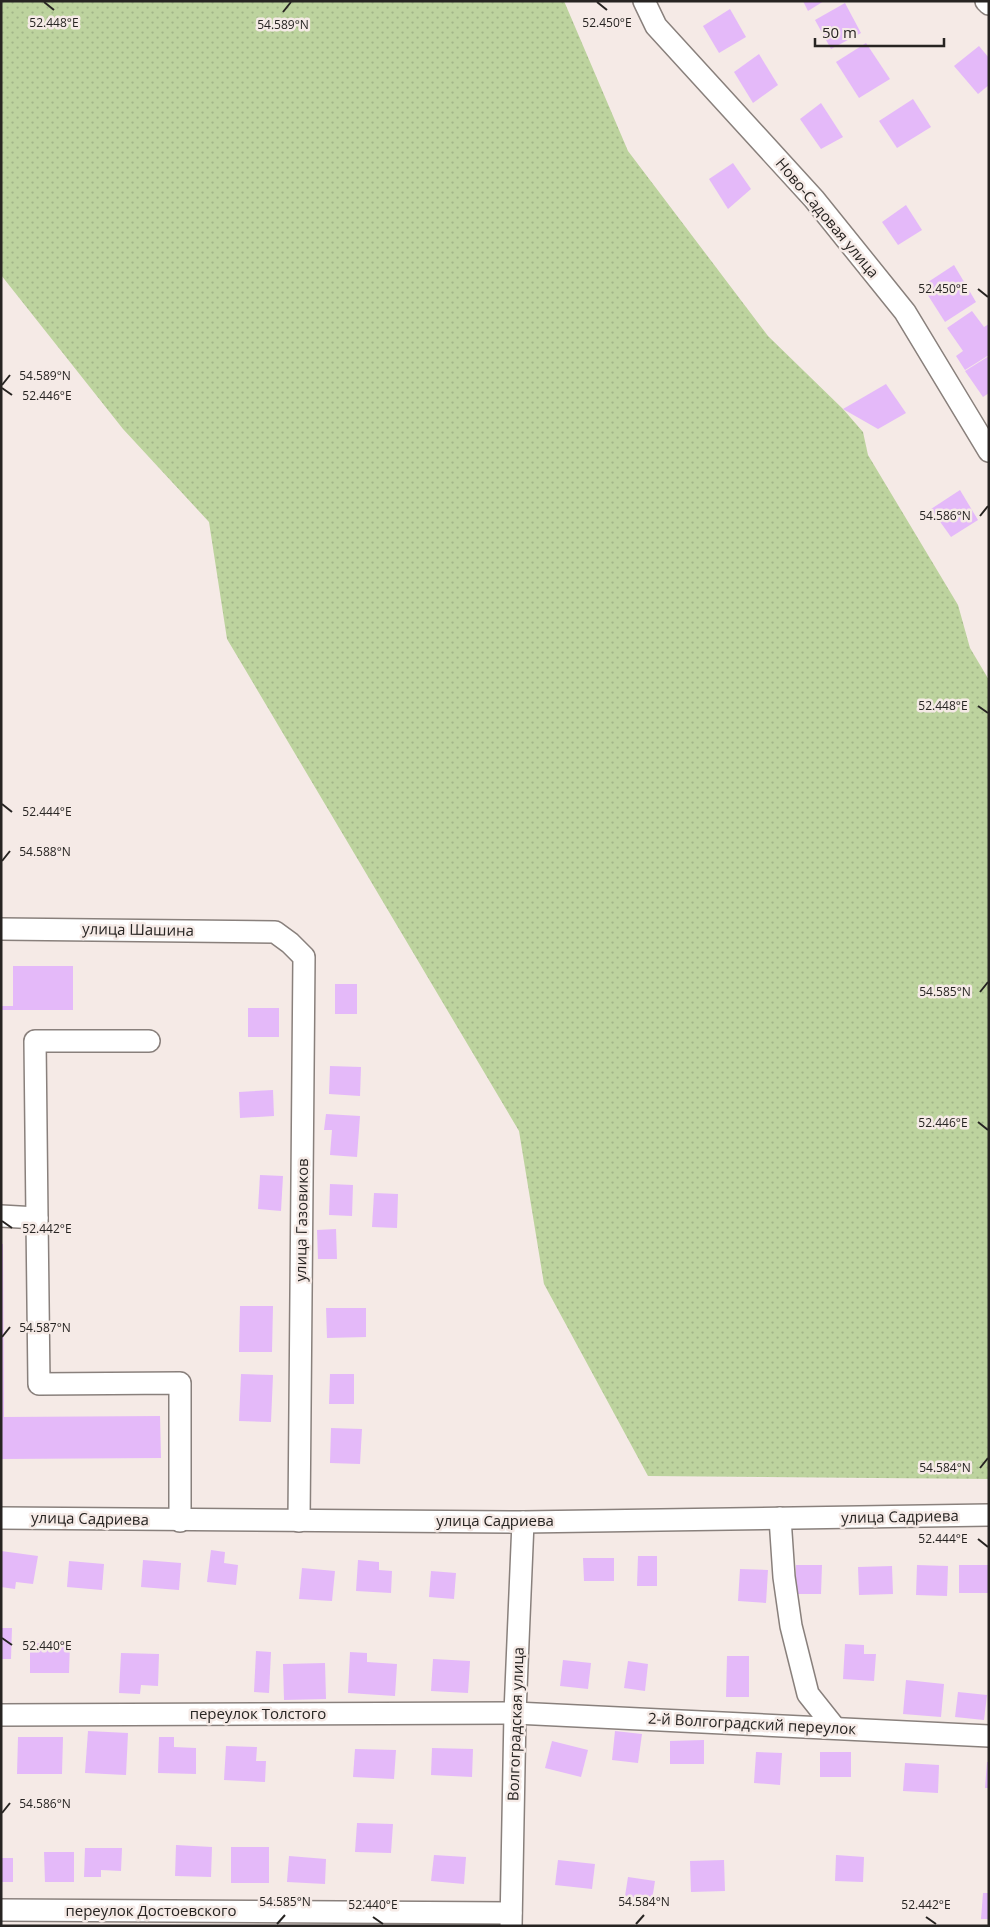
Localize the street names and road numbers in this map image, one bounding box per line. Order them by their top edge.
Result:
street label: Ново-Садовая улица [772,153,884,281]
street label: улица Шашина [82,918,194,940]
street label: улица Газовиков [290,1158,312,1282]
street label: улица Садриева [841,1505,959,1527]
street label: улица Садриева [31,1507,149,1529]
street label: улица Садриева [436,1510,554,1530]
street label: Волгоградская улица [502,1647,528,1801]
street label: переулок Толстого [190,1703,326,1723]
street label: 2-й Волгоградский переулок [648,1708,857,1738]
street label: переулок Достоевского [65,1900,237,1920]

